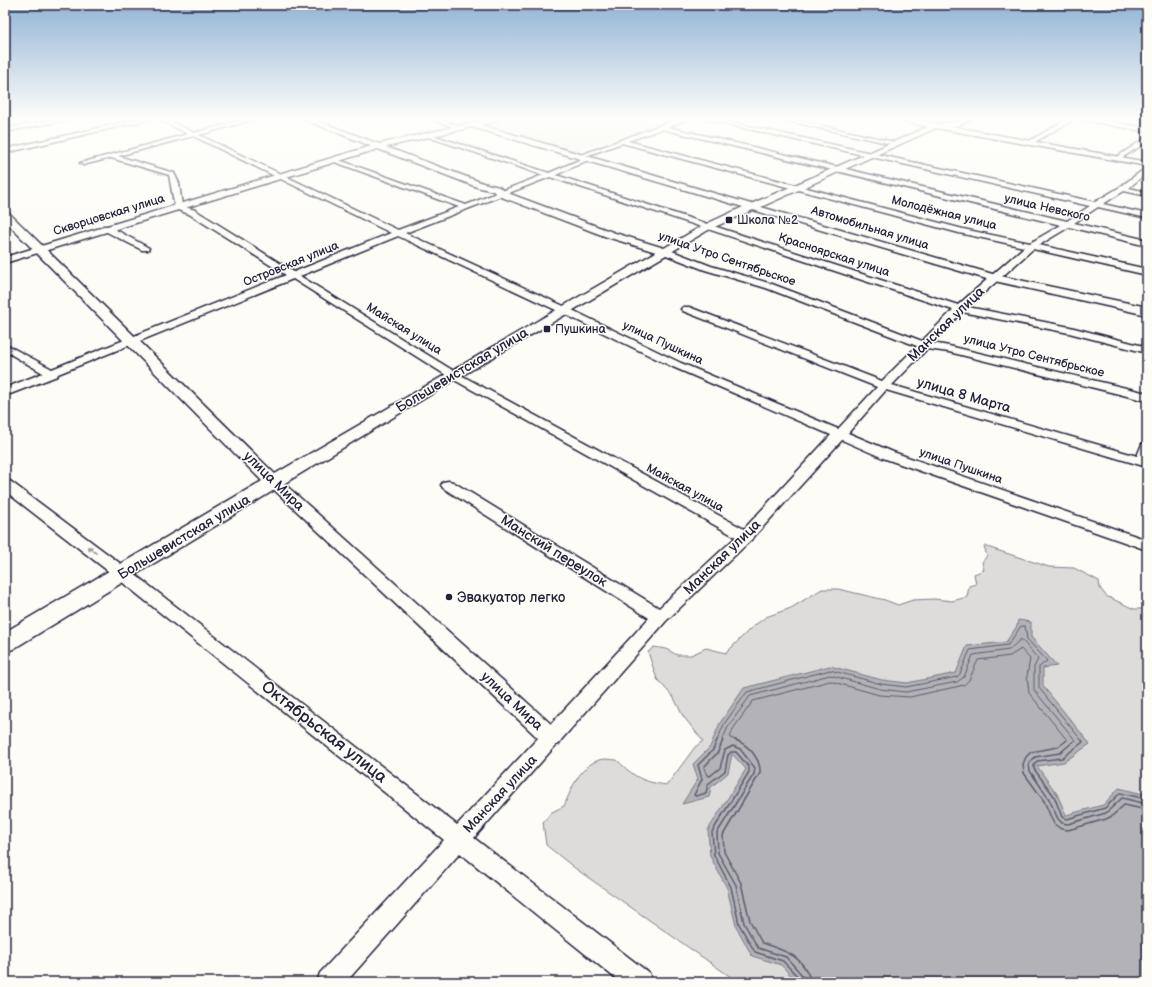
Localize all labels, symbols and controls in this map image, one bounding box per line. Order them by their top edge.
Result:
street label: Скворцовская улица [51,191,167,239]
street label: улица Невского [1003,191,1091,225]
street label: Молодёжная улица [890,193,998,233]
street label: Автомобильная улица [808,203,931,253]
place label: Школа №2 [737,213,798,228]
marker: Школа №2 [724,215,734,225]
street label: улица Утро Сентябрьское [656,228,798,290]
street label: Красноярская улица [776,230,892,280]
street label: Островская улица [241,238,341,290]
street label: Манская улица [904,282,989,365]
street label: Майская улица [363,300,445,358]
street label: улица Пушкина [620,318,706,368]
place label: Пушкина [555,322,606,337]
street label: Большевистская улица [393,323,532,416]
marker: Пушкина [542,324,552,334]
street label: улица Утро Сентябрьское [962,331,1106,381]
street label: улица 8 Марта [915,374,1013,417]
street label: улица Пушкина [917,445,1005,487]
street label: улица Мира [240,448,309,515]
street label: Майская улица [644,461,726,515]
street label: Большевистская улица [115,490,254,583]
street label: Манский переулок [498,511,611,591]
street label: Манская улица [680,515,765,598]
one-way arrow [87,546,97,554]
place label: Эвакуатор легко [457,589,565,606]
marker: Эвакуатор легко [444,592,454,602]
street label: улица Мира [478,668,547,734]
street label: Октябрьская улица [257,677,391,787]
street label: Манская улица [459,751,541,837]

